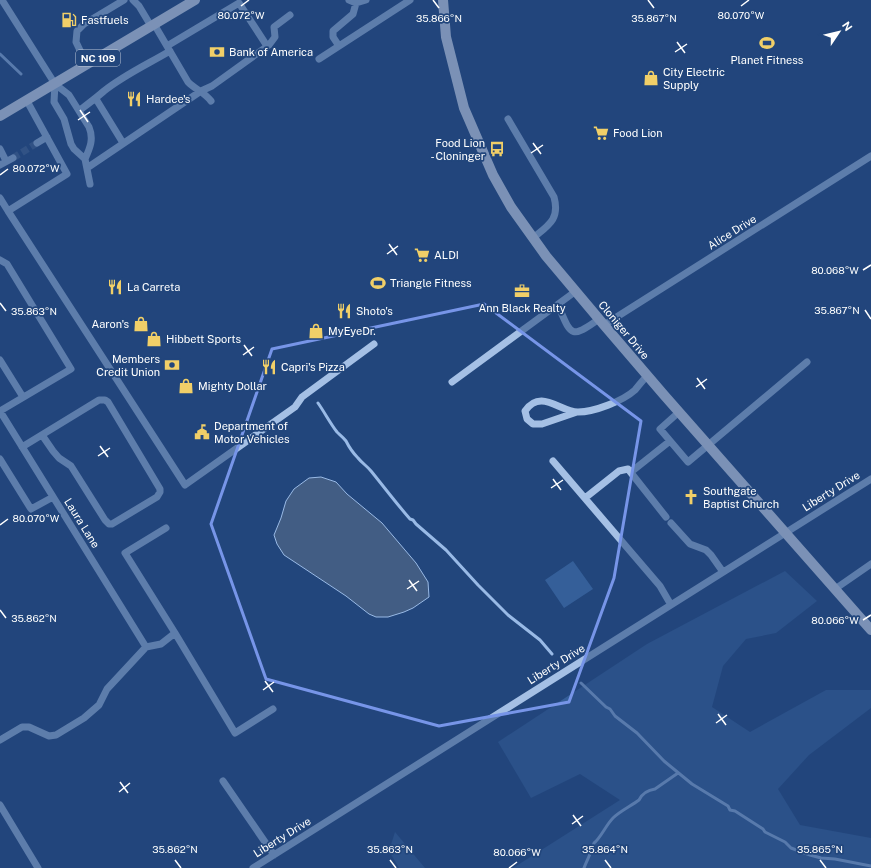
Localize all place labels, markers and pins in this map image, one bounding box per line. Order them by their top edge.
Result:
fuel station icon: Fastfuels [60,11,78,29]
place label: Fastfuels [81,14,129,26]
sports icon: Planet Fitness [758,34,776,52]
bank icon: Bank of America [208,43,226,61]
place label: Bank of America [229,46,313,58]
place label: Planet Fitness [731,54,804,66]
place label: City Electric Supply [663,66,725,91]
shop icon: City Electric Supply [642,69,660,87]
restaurant icon: Hardee's [125,90,143,108]
place label: Hardee's [146,93,191,105]
supermarket icon: Food Lion [592,124,610,142]
place label: Food Lion [613,127,663,139]
place label: Food Lion - Cloninger [430,137,485,162]
bus stop icon: Food Lion - Cloninger [488,140,506,158]
supermarket icon: ALDI [413,246,431,264]
place label: ALDI [434,249,459,261]
sports icon: Triangle Fitness [369,274,387,292]
place label: Triangle Fitness [390,277,472,289]
restaurant icon: La Carreta [106,278,124,296]
place label: La Carreta [127,281,180,293]
office icon: Ann Black Realty [513,282,531,300]
restaurant icon: Shoto's [335,302,353,320]
place label: Ann Black Realty [478,302,566,314]
place label: Shoto's [356,305,393,317]
shop icon: Aaron's [132,315,150,333]
place label: Aaron's [91,318,129,330]
shop icon: MyEyeDr. [307,322,325,340]
place label: MyEyeDr. [328,325,376,337]
shop icon: Hibbett Sports [145,330,163,348]
place label: Hibbett Sports [166,333,242,345]
place label: Members Credit Union [96,353,160,378]
bank icon: Members Credit Union [163,356,181,374]
restaurant icon: Capri's Pizza [260,358,278,376]
place label: Capri's Pizza [281,361,345,373]
shop icon: Mighty Dollar [177,377,195,395]
place label: Mighty Dollar [198,380,267,392]
place label: Department of Motor Vehicles [214,420,290,445]
public building icon: Department of Motor Vehicles [193,423,211,441]
place label: Southgate Baptist Church [703,485,779,510]
church icon: Southgate Baptist Church [682,488,700,506]

